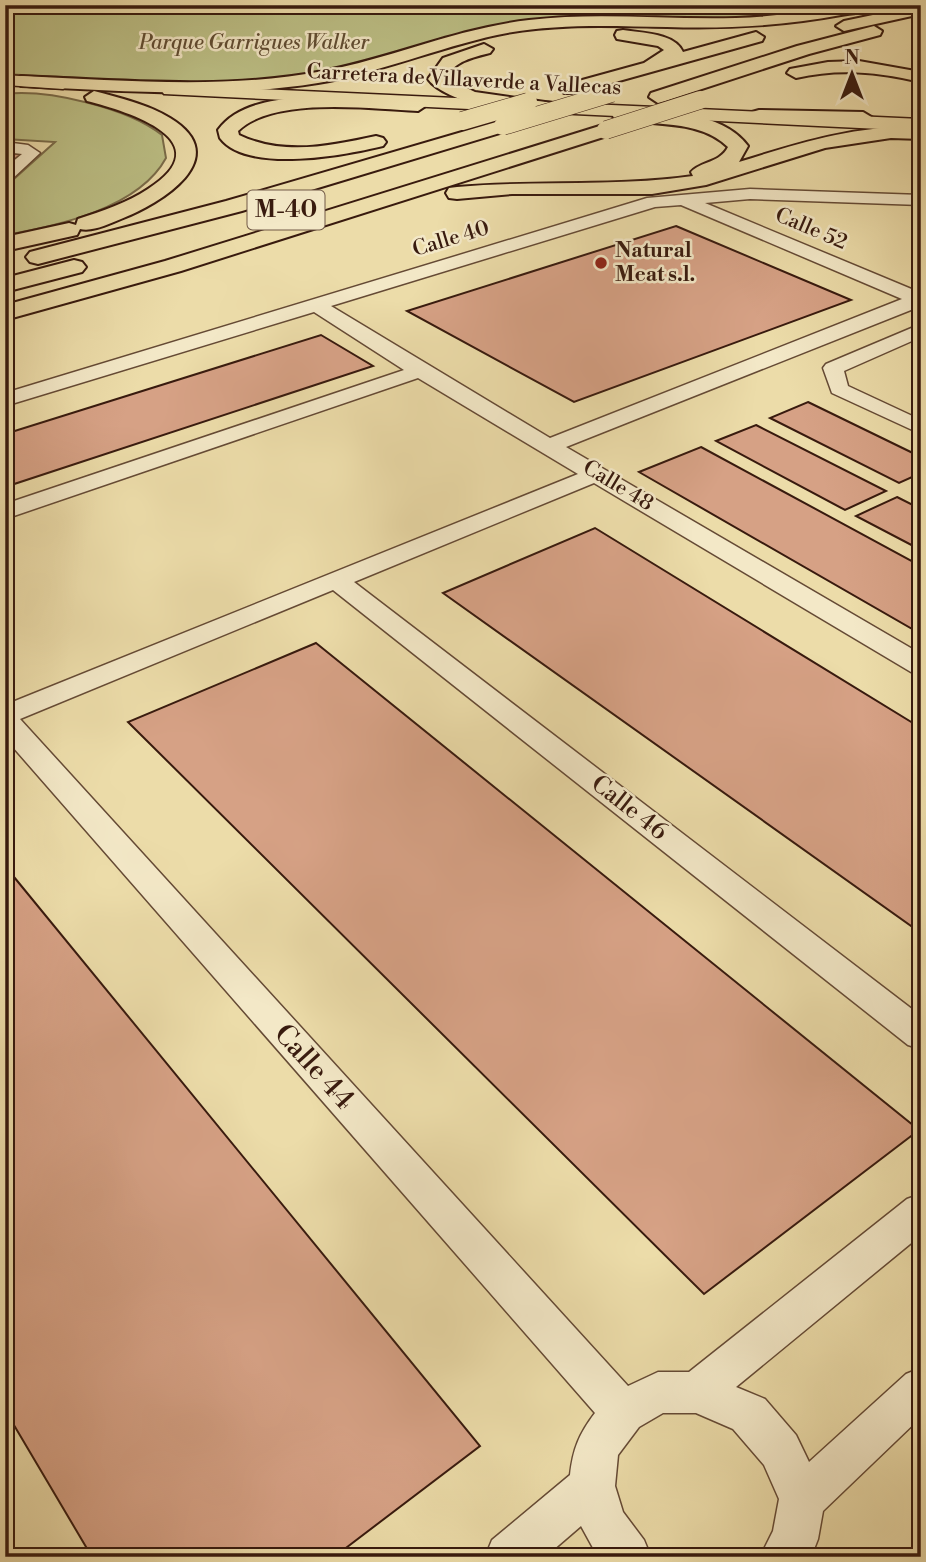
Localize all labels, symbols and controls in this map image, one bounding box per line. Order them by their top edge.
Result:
park label: Parque Garrigues Walker [138,30,370,56]
north arrow [818,38,888,108]
text: N [844,46,860,70]
street label: Carretera de Villaverde a Vallecas [306,59,622,101]
road number: M-40 [247,190,324,230]
street label: Calle 52 [771,202,851,256]
street label: Calle 40 [409,215,493,263]
place label: Natural Meat s.l. [615,238,695,288]
marker: Natural Meat s.l. [593,255,609,271]
street label: Calle 48 [578,455,658,517]
street label: Calle 46 [585,769,673,847]
street label: Calle 44 [266,1017,362,1117]

